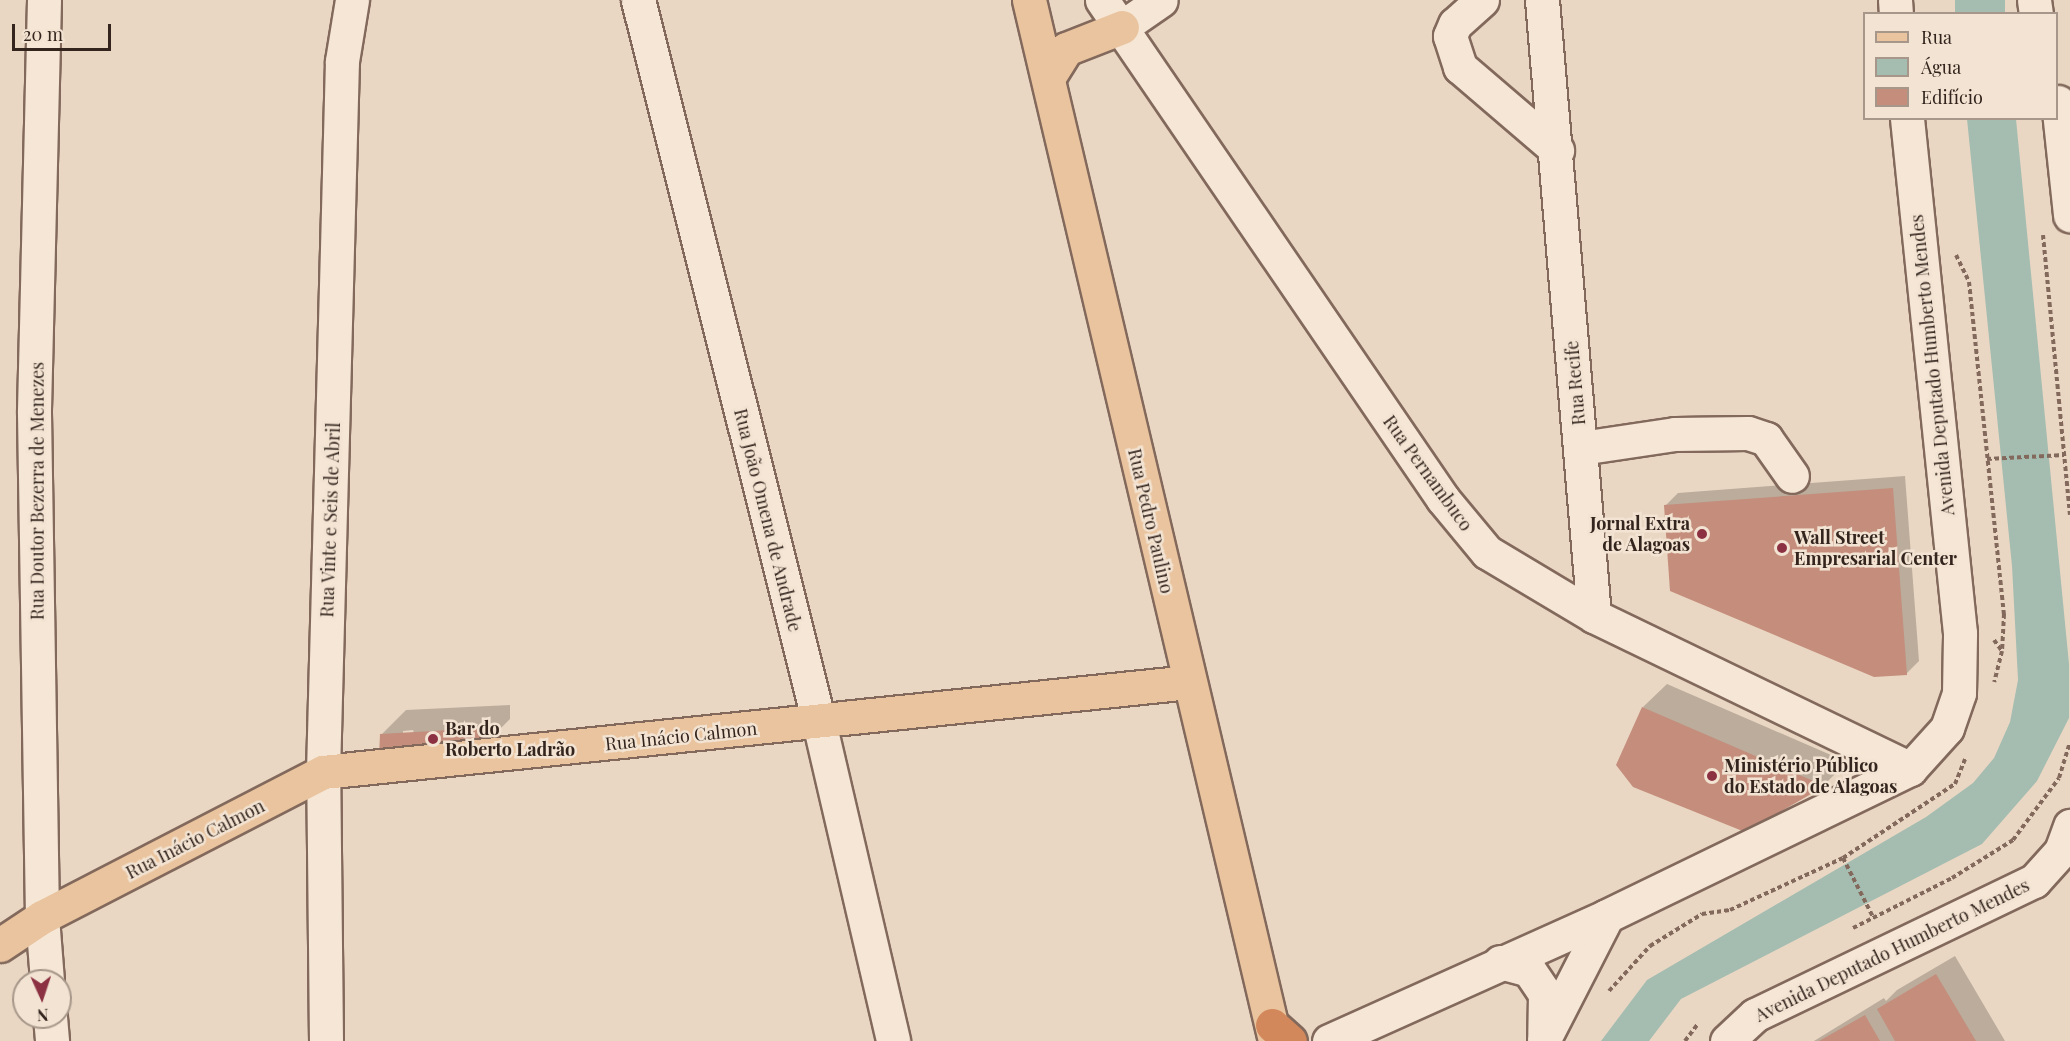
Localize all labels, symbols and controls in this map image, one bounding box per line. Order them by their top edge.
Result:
scale bar [15,12,114,50]
legend [1863,12,2058,120]
text: 20 m [23,22,63,46]
text: Rua [1921,25,1952,49]
text: Água [1921,55,1961,79]
text: Edifício [1921,85,1983,109]
street label: Avenida Deputado Humberto Mendes [1905,213,1959,517]
street label: Rua Recife [1561,340,1589,426]
street label: Rua Doutor Bezerra de Menezes [26,361,48,621]
street label: Rua João Omena de Andrade [730,406,806,634]
street label: Rua Pernambuco [1379,411,1477,535]
street label: Rua Vinte e Seis de Abril [316,421,344,619]
street label: Rua Pedro Paulino [1124,446,1178,596]
place label: Jornal Extra de Alagoas [1590,513,1690,556]
marker: Jornal Extra de Alagoas [1695,527,1709,541]
place label: Wall Street Empresarial Center [1794,527,1957,570]
marker: Wall Street Empresarial Center [1775,541,1789,555]
street label: Rua Inácio Calmon [604,717,758,755]
place label: Bar do Roberto Ladrão [445,718,575,760]
marker: Bar do Roberto Ladrão [426,732,440,746]
place label: Ministério Público do Estado de Alagoas [1724,755,1898,798]
marker: Ministério Público do Estado de Alagoas [1705,769,1719,783]
street label: Rua Inácio Calmon [122,795,268,883]
street label: Avenida Deputado Humberto Mendes [1751,874,2033,1026]
north arrow [12,969,72,1029]
text: N [37,1005,49,1026]

